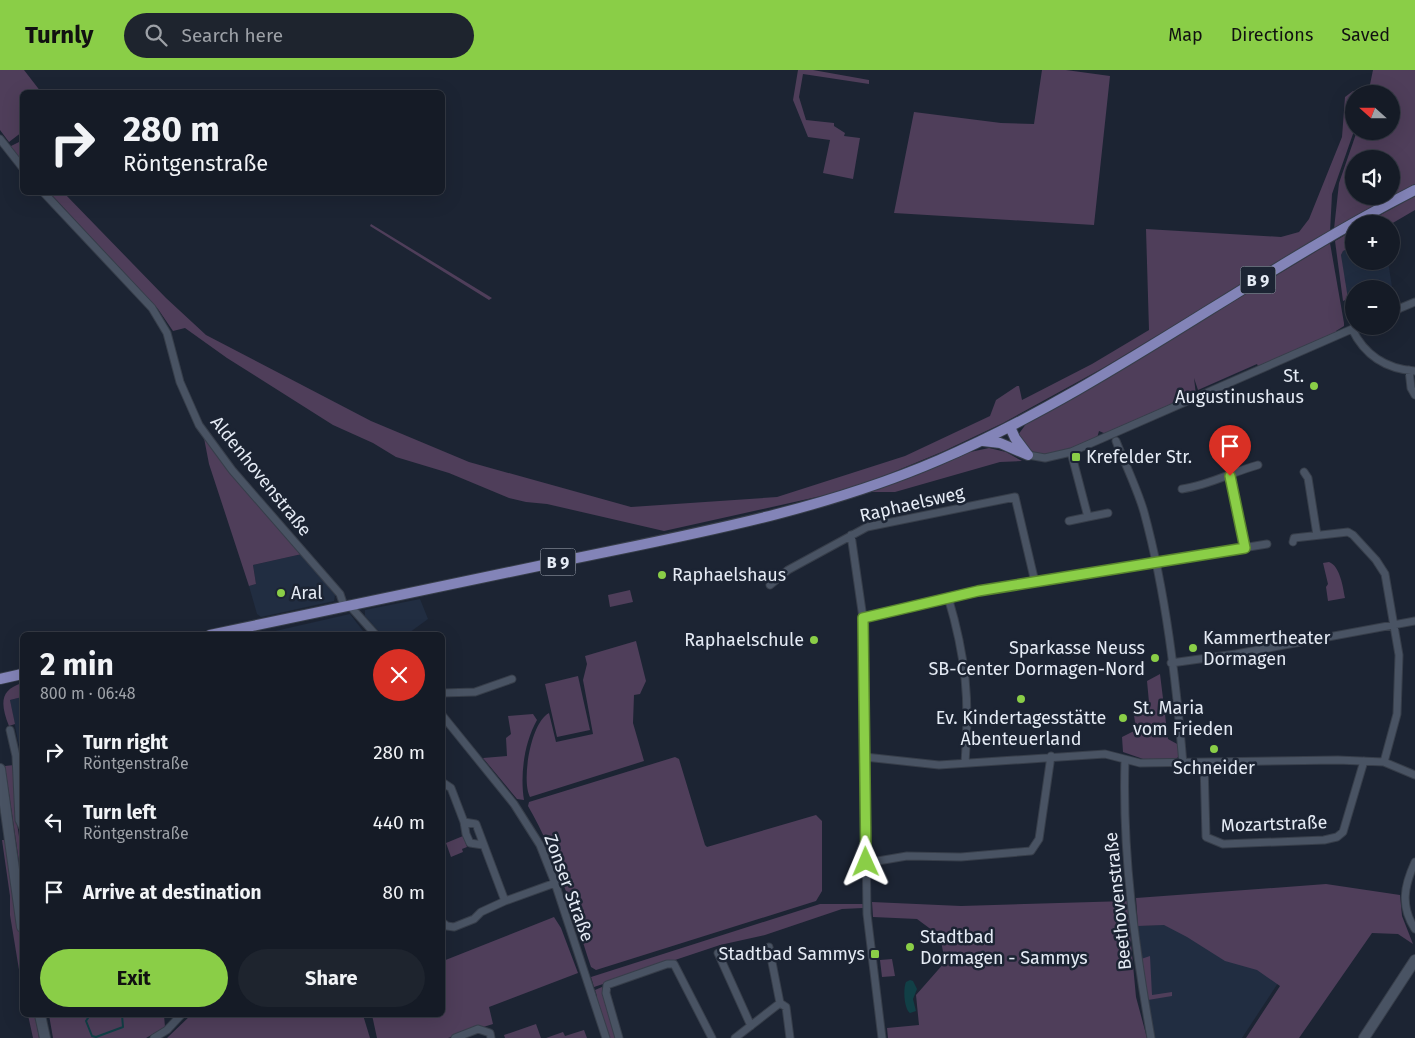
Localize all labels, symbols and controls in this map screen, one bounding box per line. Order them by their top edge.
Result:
search box [124,13,474,58]
text: Turnly [25,21,94,49]
icon: search [142,21,170,49]
text: Search here [182,24,283,47]
text: Map [1168,24,1203,46]
text: Directions [1231,24,1313,46]
text: Saved [1341,24,1390,46]
north arrow [1345,85,1400,140]
map controls [1345,85,1400,335]
text: 280 m [123,108,220,150]
icon: right [40,110,105,175]
text: Röntgenstraße [123,150,268,177]
button: sound [1345,150,1400,205]
button: + [1345,215,1400,270]
road number: B 9 [1240,266,1276,294]
button: − [1345,280,1400,335]
place label: St. Augustinushaus [1175,365,1304,408]
marker: St. Augustinushaus [1308,380,1320,392]
street label: Aldenhovenstraße [206,411,316,541]
pin [1209,425,1251,476]
icon: arrive [1216,432,1244,460]
place label: Krefelder Str. [1086,446,1192,468]
marker: Krefelder Str. [1070,451,1082,463]
street label: Raphaelsweg [857,481,967,527]
road number: B 9 [540,548,576,576]
place label: Raphaelshaus [672,564,786,586]
marker: Raphaelshaus [656,569,668,581]
place label: Aral [291,582,323,604]
marker: Aral [275,587,287,599]
place label: Kammertheater Dormagen [1203,627,1330,670]
place label: Raphaelschule [684,629,804,651]
marker: Raphaelschule [808,634,820,646]
place label: Sparkasse Neuss SB-Center Dormagen-Nord [928,637,1145,680]
marker: Kammertheater Dormagen [1187,642,1199,654]
text: 2 min [40,647,114,683]
button: close [373,649,425,701]
marker: Sparkasse Neuss SB-Center Dormagen-Nord [1149,652,1161,664]
text: 800 m · 06:48 [40,684,136,703]
marker: Ev. Kindertagesstätte Abenteuerland [1015,693,1027,705]
place label: St. Maria vom Frieden [1133,697,1234,740]
place label: Ev. Kindertagesstätte Abenteuerland [936,707,1106,750]
marker: St. Maria vom Frieden [1117,712,1129,724]
text: Turn right [83,731,168,754]
icon: right [40,738,68,766]
text: 280 m [373,741,425,764]
marker: Schneider [1208,743,1220,755]
text: Röntgenstraße [83,754,189,773]
place label: Schneider [1173,757,1255,779]
text: Turn left [83,801,157,824]
icon: left [40,808,68,836]
text: 440 m [373,811,425,834]
street label: Mozartstraße [1220,811,1328,837]
text: Röntgenstraße [83,824,189,843]
street label: Zonser Straße [539,831,599,945]
street label: Beethovenstraße [1100,831,1136,971]
position arrow [839,835,891,887]
icon: arrive [40,878,68,906]
text: Arrive at destination [83,881,262,904]
text: 80 m [383,881,425,904]
place label: Stadtbad Dormagen - Sammys [920,926,1088,969]
marker: Stadtbad Dormagen - Sammys [904,941,916,953]
place label: Stadtbad Sammys [718,943,865,965]
marker: Stadtbad Sammys [869,948,881,960]
button: Exit [40,949,228,1007]
button: Share [238,949,425,1007]

